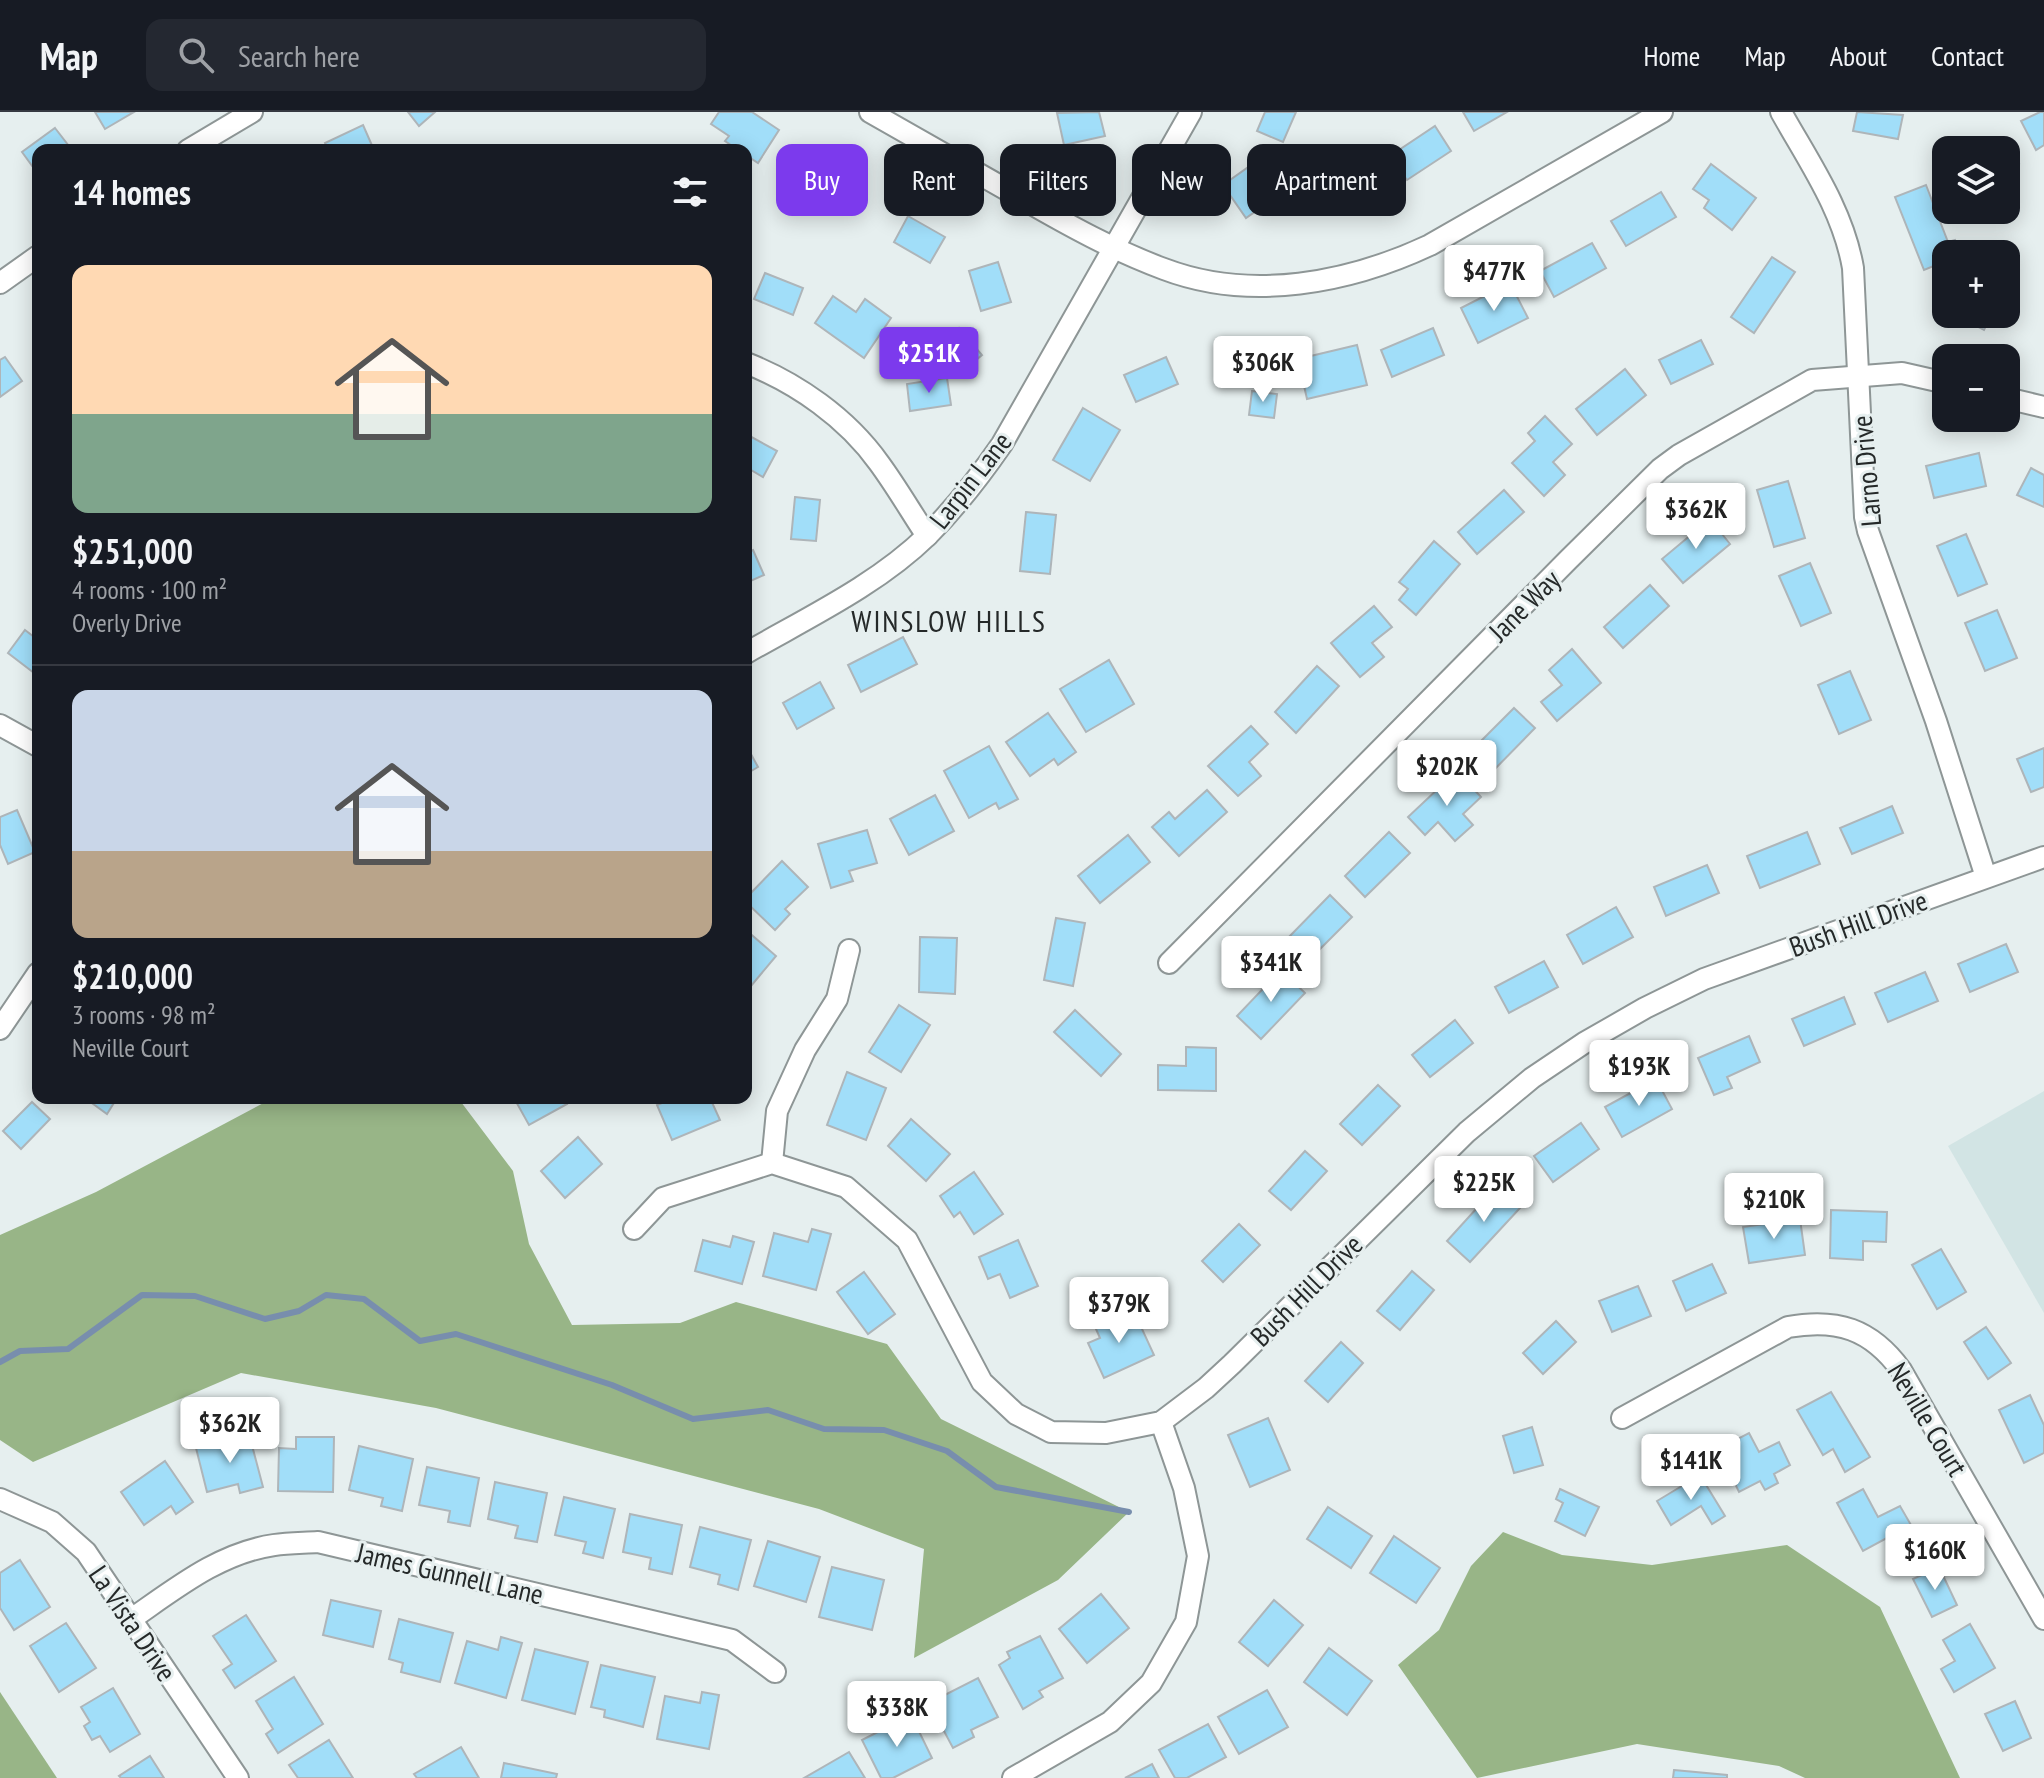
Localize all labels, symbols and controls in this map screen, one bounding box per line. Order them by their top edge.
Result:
search box [146,19,706,91]
text: Map [40,31,98,80]
icon: search [174,33,218,77]
text: Search here [238,36,360,75]
text: Home [1644,37,1700,74]
text: Map [1744,37,1786,74]
text: About [1830,37,1887,74]
text: Contact [1931,37,2004,74]
map controls [1932,136,2020,432]
button: layers [1932,136,2020,224]
chip: Buy [776,144,868,216]
chip: Rent [884,144,984,216]
chip: Filters [1000,144,1116,216]
chip: New [1132,144,1231,216]
chip: Apartment [1247,144,1406,216]
text: 14 homes [72,170,191,214]
icon: filters [668,170,712,214]
button: + [1932,240,2020,328]
pin: $477K [1438,245,1550,313]
text: $477K [1462,254,1526,287]
icon: home [320,317,464,461]
pin: $251K [873,327,985,395]
text: $251K [897,336,961,369]
pin: $306K [1207,336,1319,404]
button: − [1932,344,2020,432]
text: $306K [1231,345,1295,378]
street label: Larno Drive [1843,414,1889,528]
street label: Larpin Lane [921,424,1019,536]
pin: $362K [1640,483,1752,551]
text: $362K [1664,492,1728,525]
text: $251,000 [72,529,193,573]
street label: Jane Way [1479,561,1568,650]
text: 4 rooms · 100 m² [72,573,227,606]
district label: WINSLOW HILLS [851,601,1047,640]
text: Overly Drive [72,606,182,639]
pin: $202K [1391,740,1503,808]
icon: home [320,742,464,886]
text: $202K [1415,749,1479,782]
street label: Bush Hill Drive [1784,881,1932,965]
pin: $341K [1215,936,1327,1004]
text: $341K [1239,945,1303,978]
text: $210,000 [72,954,193,998]
text: 3 rooms · 98 m² [72,998,216,1031]
text: Neville Court [72,1031,189,1064]
pin: $193K [1583,1040,1695,1108]
text: $193K [1607,1049,1671,1082]
pin: $225K [1428,1156,1540,1224]
text: $225K [1452,1165,1516,1198]
pin: $210K [1718,1173,1830,1241]
text: $210K [1742,1182,1806,1215]
street label: Bush Hill Drive [1242,1226,1370,1354]
pin: $379K [1063,1277,1175,1345]
text: $379K [1087,1286,1151,1319]
street label: Neville Court [1880,1355,1976,1483]
pin: $362K [174,1397,286,1465]
text: $362K [198,1406,262,1439]
pin: $141K [1635,1434,1747,1502]
text: $141K [1659,1443,1723,1476]
pin: $160K [1879,1524,1991,1592]
street label: James Gunnell Lane [352,1533,547,1612]
text: $160K [1903,1533,1967,1566]
street label: La Vista Drive [81,1558,185,1688]
pin: $338K [841,1681,953,1749]
text: $338K [865,1690,929,1723]

